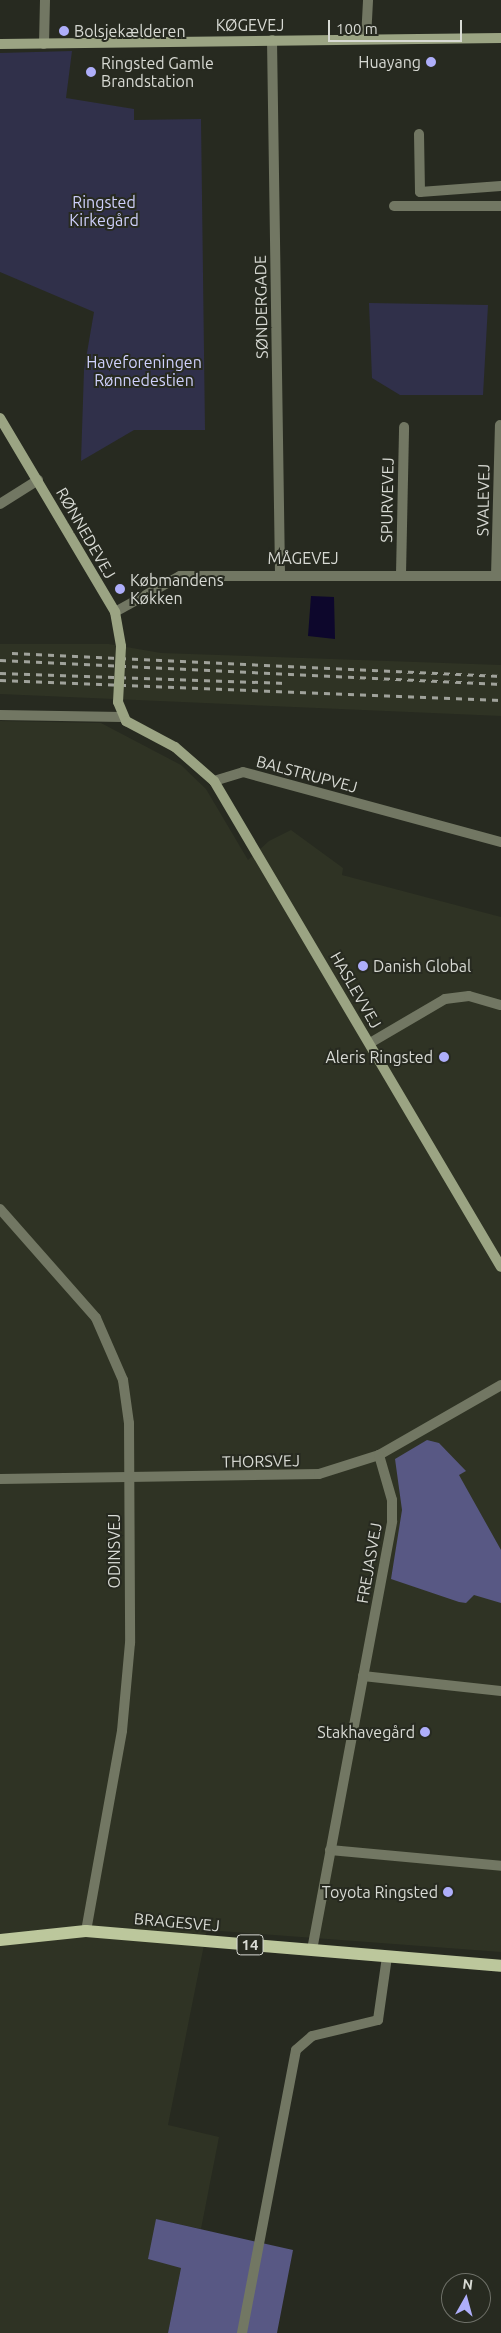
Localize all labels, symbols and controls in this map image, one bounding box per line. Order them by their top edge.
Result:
scale bar [331,10,465,42]
street label: KØGEVEJ [216,15,284,35]
text: 100 m [336,20,378,37]
place label: Bolsjekælderen [74,21,186,41]
marker: Bolsjekælderen [58,25,70,37]
place label: Huayang [358,52,421,72]
place label: Ringsted Gamle Brandstation [101,53,214,91]
marker: Huayang [425,56,437,68]
marker: Ringsted Gamle Brandstation [85,66,97,78]
park label: Ringsted Kirkegård [69,192,139,230]
street label: SØNDERGADE [250,255,272,359]
park label: Haveforeningen Rønnedestien [86,352,202,390]
street label: SPURVEVEJ [377,457,397,543]
street label: SVALEVEJ [473,464,493,536]
street label: RØNNEDEVEJ [52,484,120,582]
street label: MÅGEVEJ [267,548,339,568]
place label: Købmandens Køkken [130,570,224,608]
marker: Købmandens Køkken [114,583,126,595]
street label: BALSTRUPVEJ [254,751,360,797]
street label: HASLEVVEJ [326,948,386,1032]
place label: Danish Global [373,956,471,976]
marker: Danish Global [357,960,369,972]
place label: Aleris Ringsted [325,1047,433,1067]
marker: Aleris Ringsted [437,1050,451,1064]
street label: THORSVEJ [222,1451,300,1471]
street label: ODINSVEJ [104,1514,124,1588]
street label: FREJASVEJ [352,1521,386,1605]
place label: Stakhavegård [317,1722,415,1742]
marker: Stakhavegård [419,1726,431,1738]
place label: Toyota Ringsted [322,1882,438,1902]
marker: Toyota Ringsted [442,1886,454,1898]
street label: BRAGESVEJ [133,1909,221,1935]
road number: 14 [236,1932,264,1958]
north arrow [441,2273,491,2323]
text: N [462,2276,474,2293]

